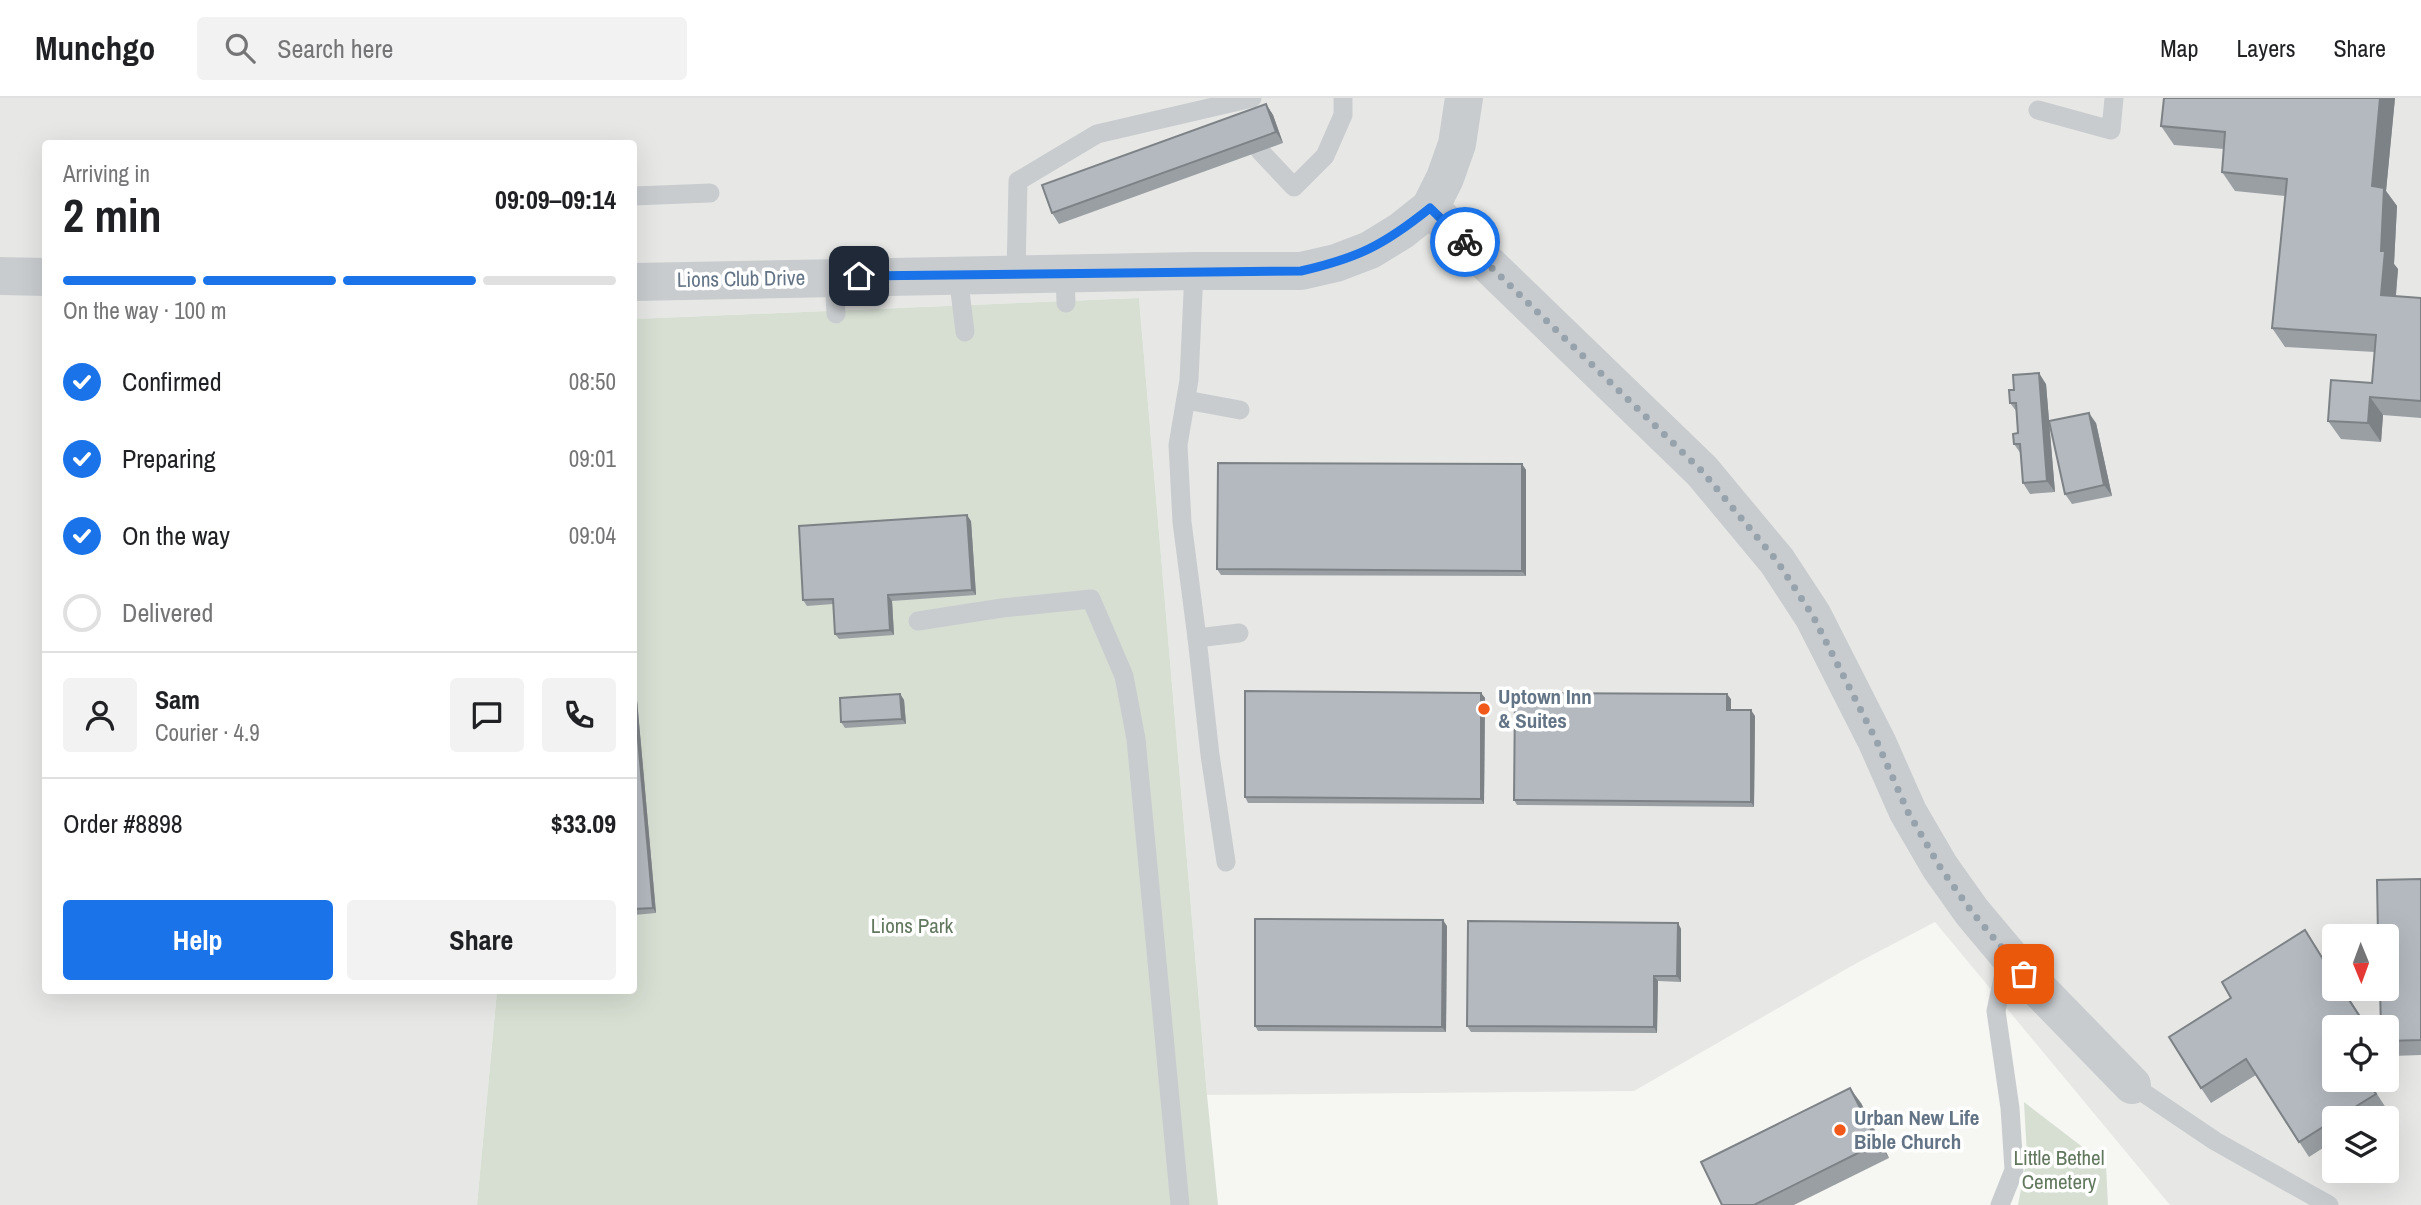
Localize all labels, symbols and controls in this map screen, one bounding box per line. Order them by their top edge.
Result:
search box [197,17,687,80]
text: Munchgo [35,26,155,70]
icon: search [221,29,259,67]
text: Search here [277,31,393,66]
text: Map [2160,32,2198,64]
text: Layers [2236,32,2295,64]
text: Share [2333,32,2386,64]
text: Arriving in [63,158,150,189]
text: 09:09–09:14 [495,182,616,217]
text: 2 min [63,184,162,246]
courier [1430,207,1500,277]
icon: bike [1446,223,1484,261]
pin [829,246,889,306]
icon: home [840,257,878,295]
street label: Lions Club Drive [677,263,805,294]
text: On the way · 100 m [63,295,227,326]
icon: check [63,363,101,401]
text: Confirmed [122,364,222,399]
text: 08:50 [569,366,616,397]
icon: check [63,440,101,478]
text: Preparing [122,441,216,476]
text: 09:01 [569,443,616,474]
icon: check [63,517,101,555]
text: On the way [122,518,230,553]
text: 09:04 [569,520,616,551]
text: Delivered [122,595,213,630]
button: person [63,678,137,752]
button: chat [450,678,524,752]
button: phone [542,678,616,752]
text: Sam [155,682,200,717]
place label: Uptown Inn & Suites [1498,682,1592,735]
marker: Uptown Inn & Suites [1476,701,1492,717]
text: Courier · 4.9 [155,717,260,748]
text: Order #8898 [63,806,183,841]
text: $33.09 [551,806,616,841]
button: Help [63,900,333,980]
button: Share [347,900,616,980]
park label: Lions Park [871,911,954,940]
north arrow [2322,924,2399,1001]
map controls [2322,924,2399,1183]
pin [1994,944,2054,1004]
icon: bag [2005,955,2043,993]
button: locate [2322,1015,2399,1092]
place label: Urban New Life Bible Church [1854,1103,1979,1156]
button: layers [2322,1106,2399,1183]
marker: Urban New Life Bible Church [1832,1122,1848,1138]
park label: Little Bethel Cemetery [2014,1143,2104,1196]

